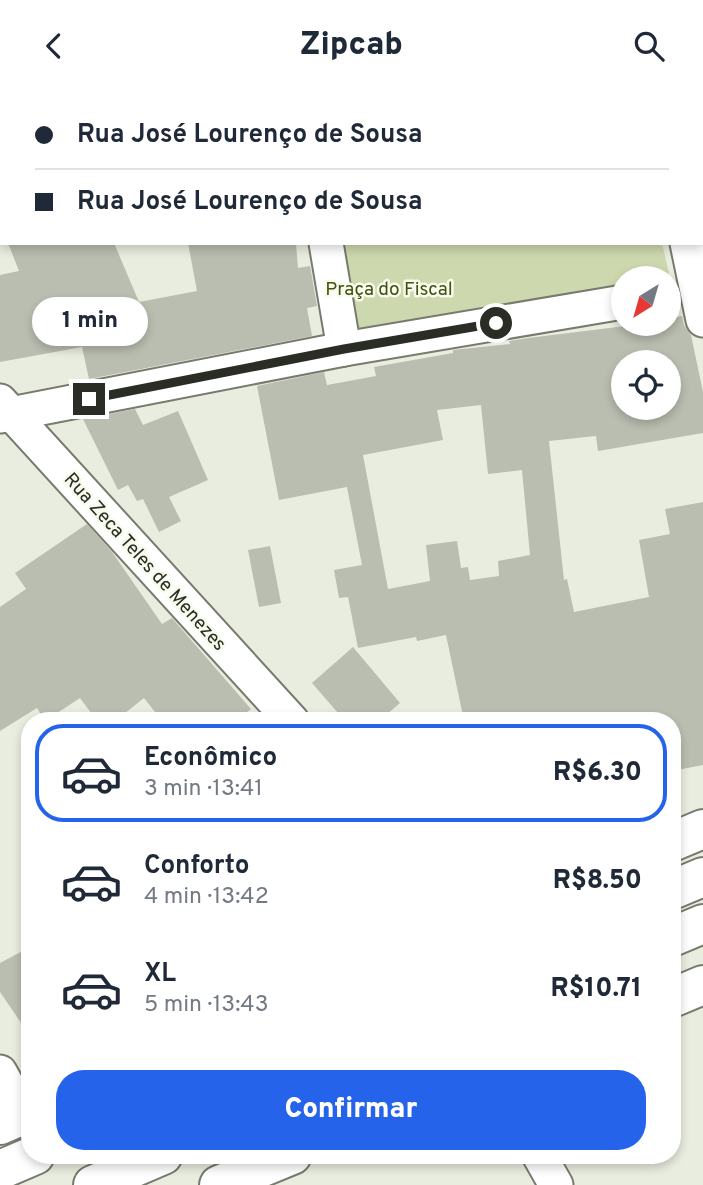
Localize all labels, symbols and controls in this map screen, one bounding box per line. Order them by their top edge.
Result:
text: Zipcab [300,26,403,66]
icon: back [35,27,73,65]
icon: search [630,27,668,65]
text: Rua José Lourenço de Sousa [77,119,422,152]
text: Rua José Lourenço de Sousa [77,186,422,219]
north arrow [611,266,681,336]
map controls [611,266,681,420]
park label: Praça do Fiscal [325,278,453,302]
callout: 1 min [31,297,147,347]
text: 1 min [62,307,118,336]
route start [480,307,512,339]
button: locate [611,350,681,420]
route end [73,383,105,415]
street label: Rua Zeca Teles de Menezes [58,468,231,656]
icon: car [60,742,123,805]
text: Econômico [144,742,277,775]
text: R$6.30 [553,757,642,790]
text: 3 min · 13:41 [144,775,263,804]
icon: car [60,850,123,913]
text: Conforto [144,850,250,883]
text: R$8.50 [553,865,642,898]
text: 4 min · 13:42 [144,883,269,912]
icon: car [60,958,123,1021]
text: XL [144,958,176,991]
text: R$10.71 [551,973,642,1006]
text: 5 min · 13:43 [144,991,269,1020]
button: Confirmar [56,1070,646,1150]

